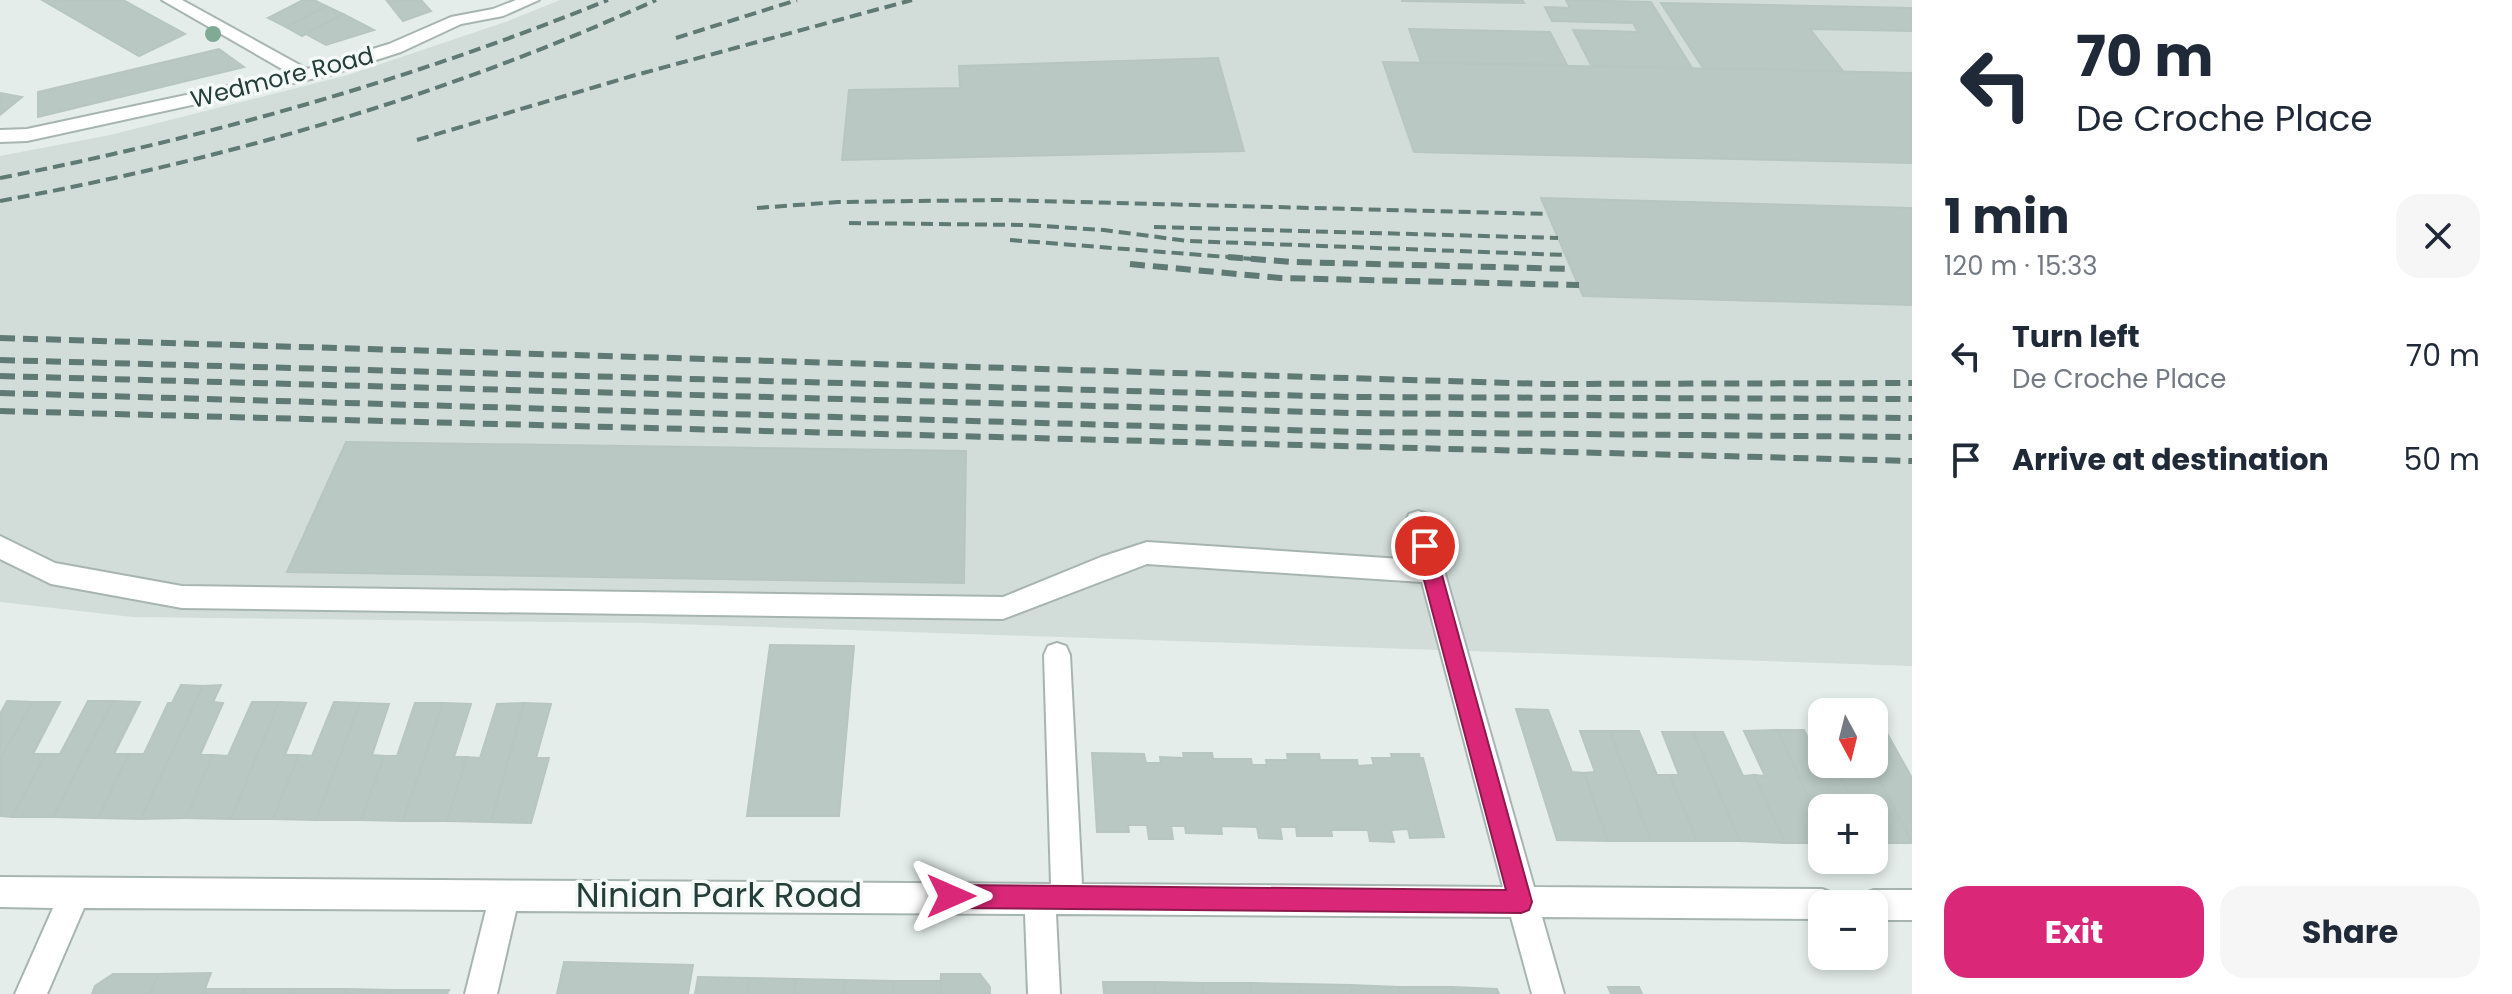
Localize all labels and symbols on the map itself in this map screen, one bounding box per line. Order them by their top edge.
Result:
street label: Wedmore Road [187,38,377,116]
pin [1391,512,1459,580]
north arrow [1808,698,1888,778]
position arrow [909,854,993,938]
street label: Ninian Park Road [576,871,862,919]

